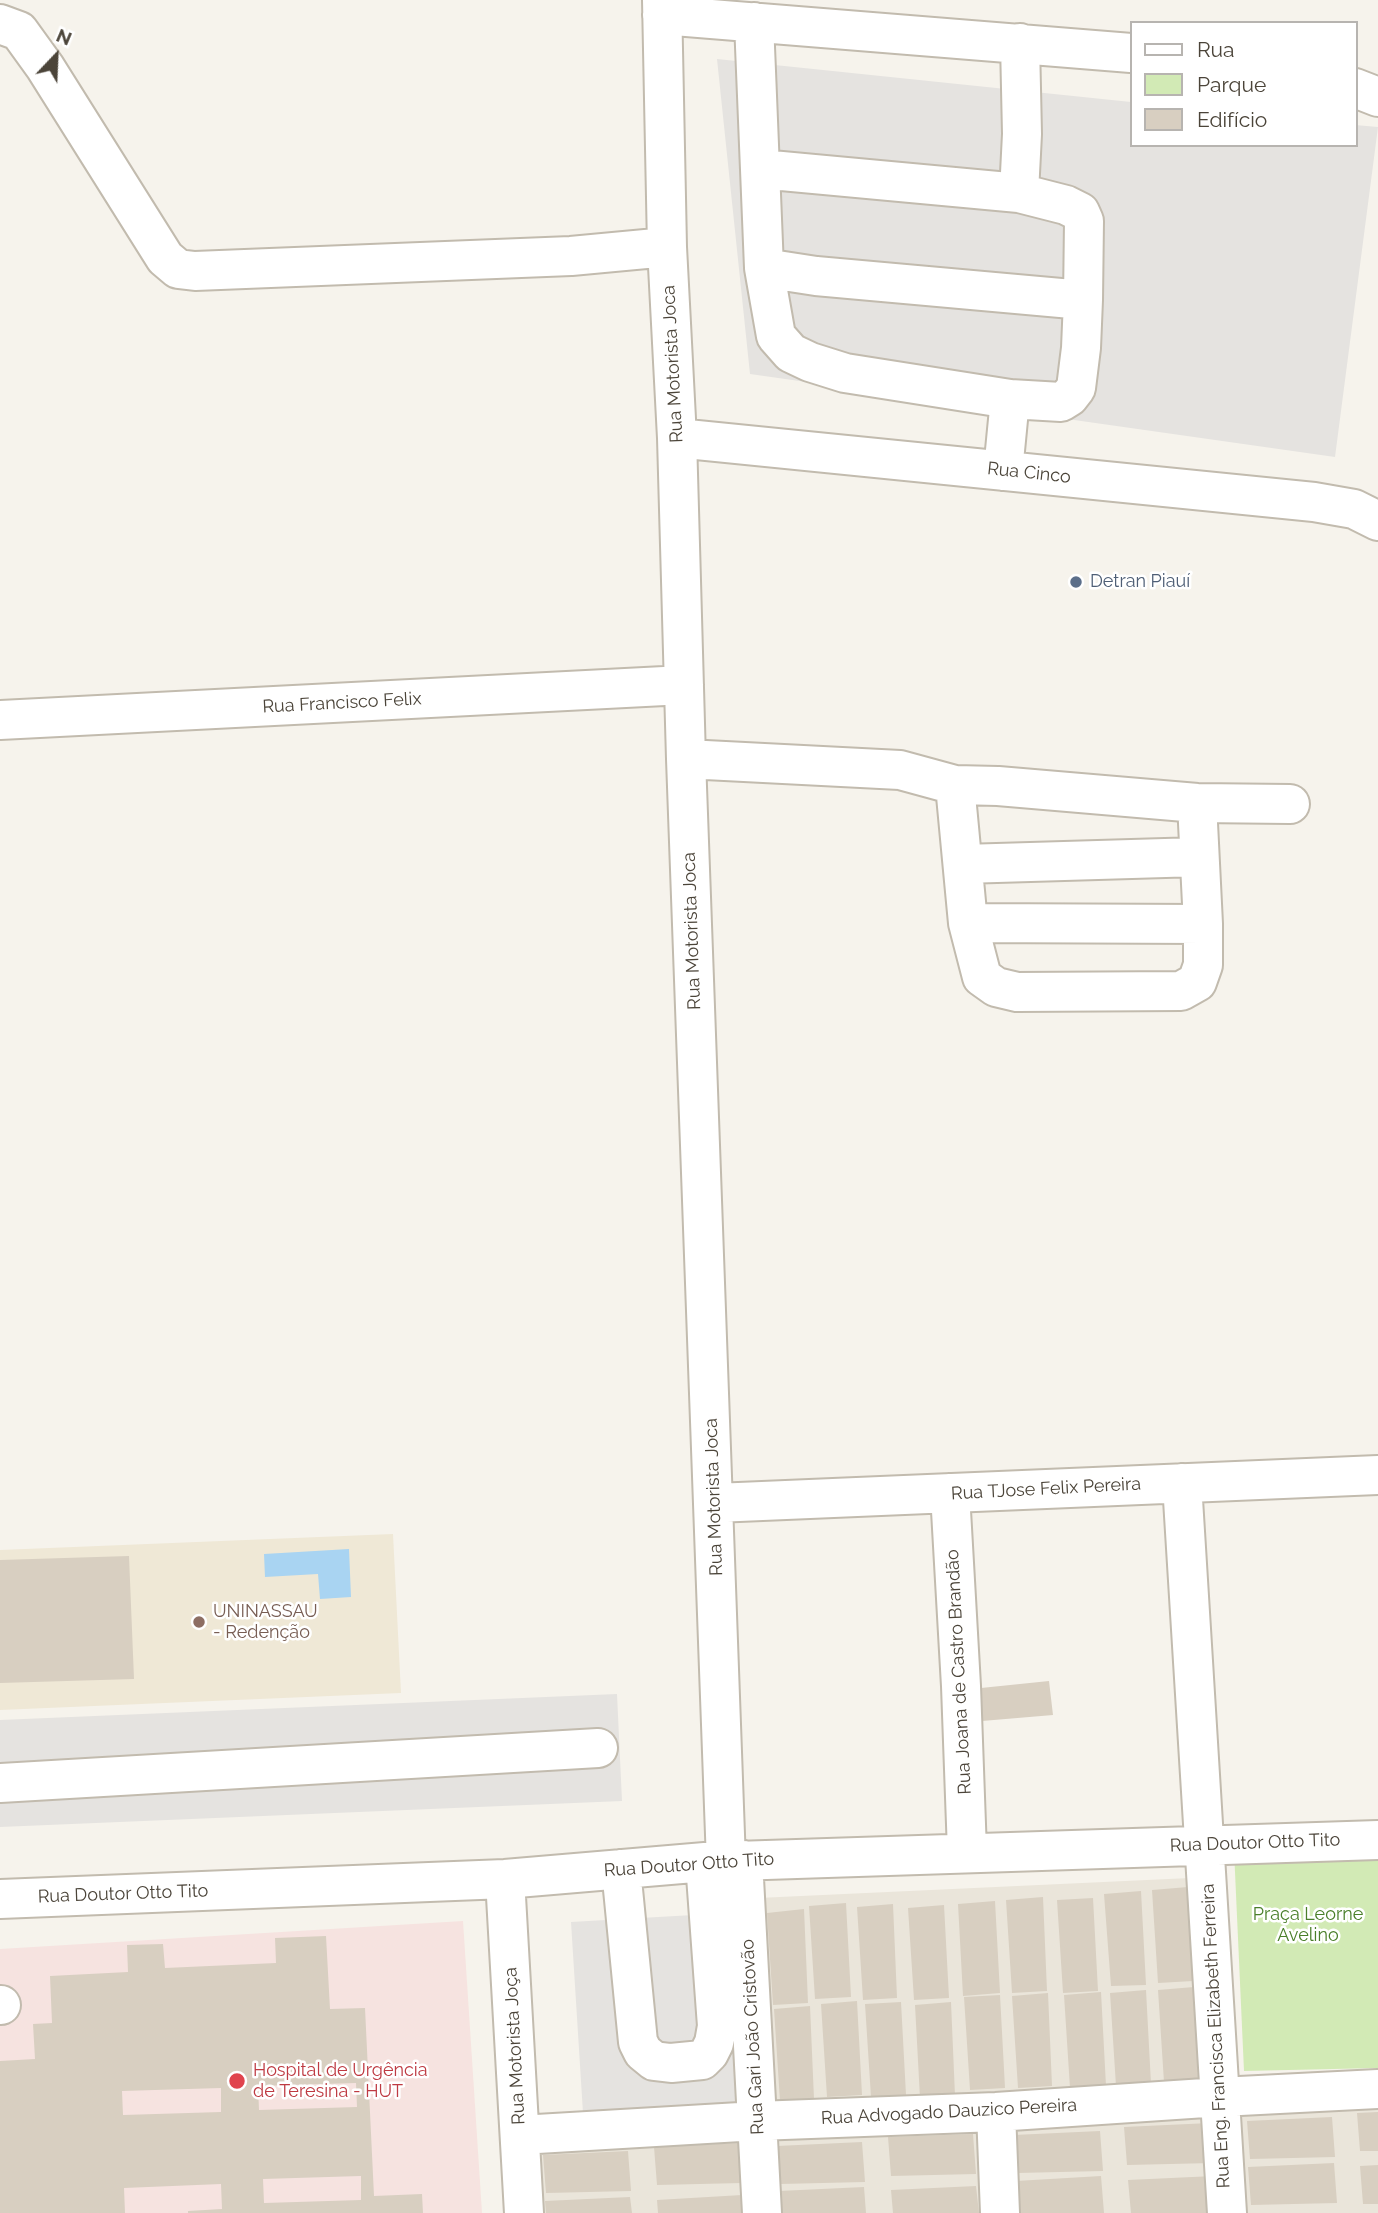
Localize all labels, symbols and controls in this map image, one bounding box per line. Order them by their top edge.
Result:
north arrow [21,21,91,91]
legend [1130,21,1357,147]
text: N [53,24,75,50]
text: Rua [1197,37,1234,62]
text: Parque [1197,72,1266,97]
text: Edifício [1197,107,1267,132]
street label: Rua Motorista Joca [658,285,688,443]
street label: Rua Cinco [986,458,1072,488]
place label: Detran Piauí [1090,571,1190,593]
marker: Detran Piauí [1068,574,1084,590]
street label: Rua Francisco Felix [262,688,422,718]
street label: Rua Motorista Joca [678,852,706,1010]
street label: Rua Motorista Joca [700,1418,728,1576]
street label: Rua TJose Felix Pereira [950,1473,1142,1505]
street label: Rua Joana de Castro Brandão [942,1549,976,1795]
place label: UNINASSAU - Redenção [213,1601,318,1644]
marker: UNINASSAU - Redenção [191,1614,207,1630]
street label: Rua Doutor Otto Tito [1169,1829,1341,1857]
street label: Rua Doutor Otto Tito [603,1848,775,1882]
street label: Rua Doutor Otto Tito [37,1880,209,1908]
street label: Rua Eng. Francisca Elizabeth Ferreira [1197,1883,1235,2189]
park label: Praça Leorne Avelino [1253,1904,1363,1946]
street label: Rua Gari João Cristovão [737,1939,769,2135]
street label: Rua Motorista Joça [500,1967,530,2125]
place label: Hospital de Urgência de Teresina - HUT [253,2060,428,2102]
marker: Hospital de Urgência de Teresina - HUT [227,2071,247,2091]
street label: Rua Advogado Dauzico Pereira [820,2095,1078,2129]

